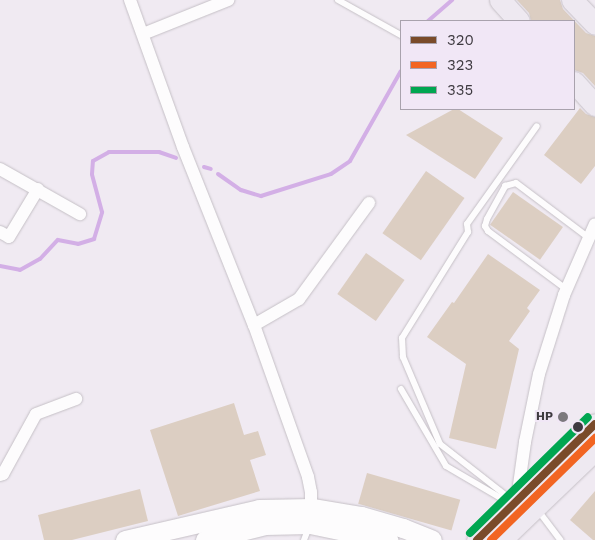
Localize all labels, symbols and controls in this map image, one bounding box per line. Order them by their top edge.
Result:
legend [400,20,575,110]
text: 320 [447,31,474,49]
text: 323 [447,56,473,74]
text: 335 [447,81,473,99]
place label: HP [536,410,553,424]
marker: HP [557,411,569,423]
unlabelled marker [573,422,583,432]

